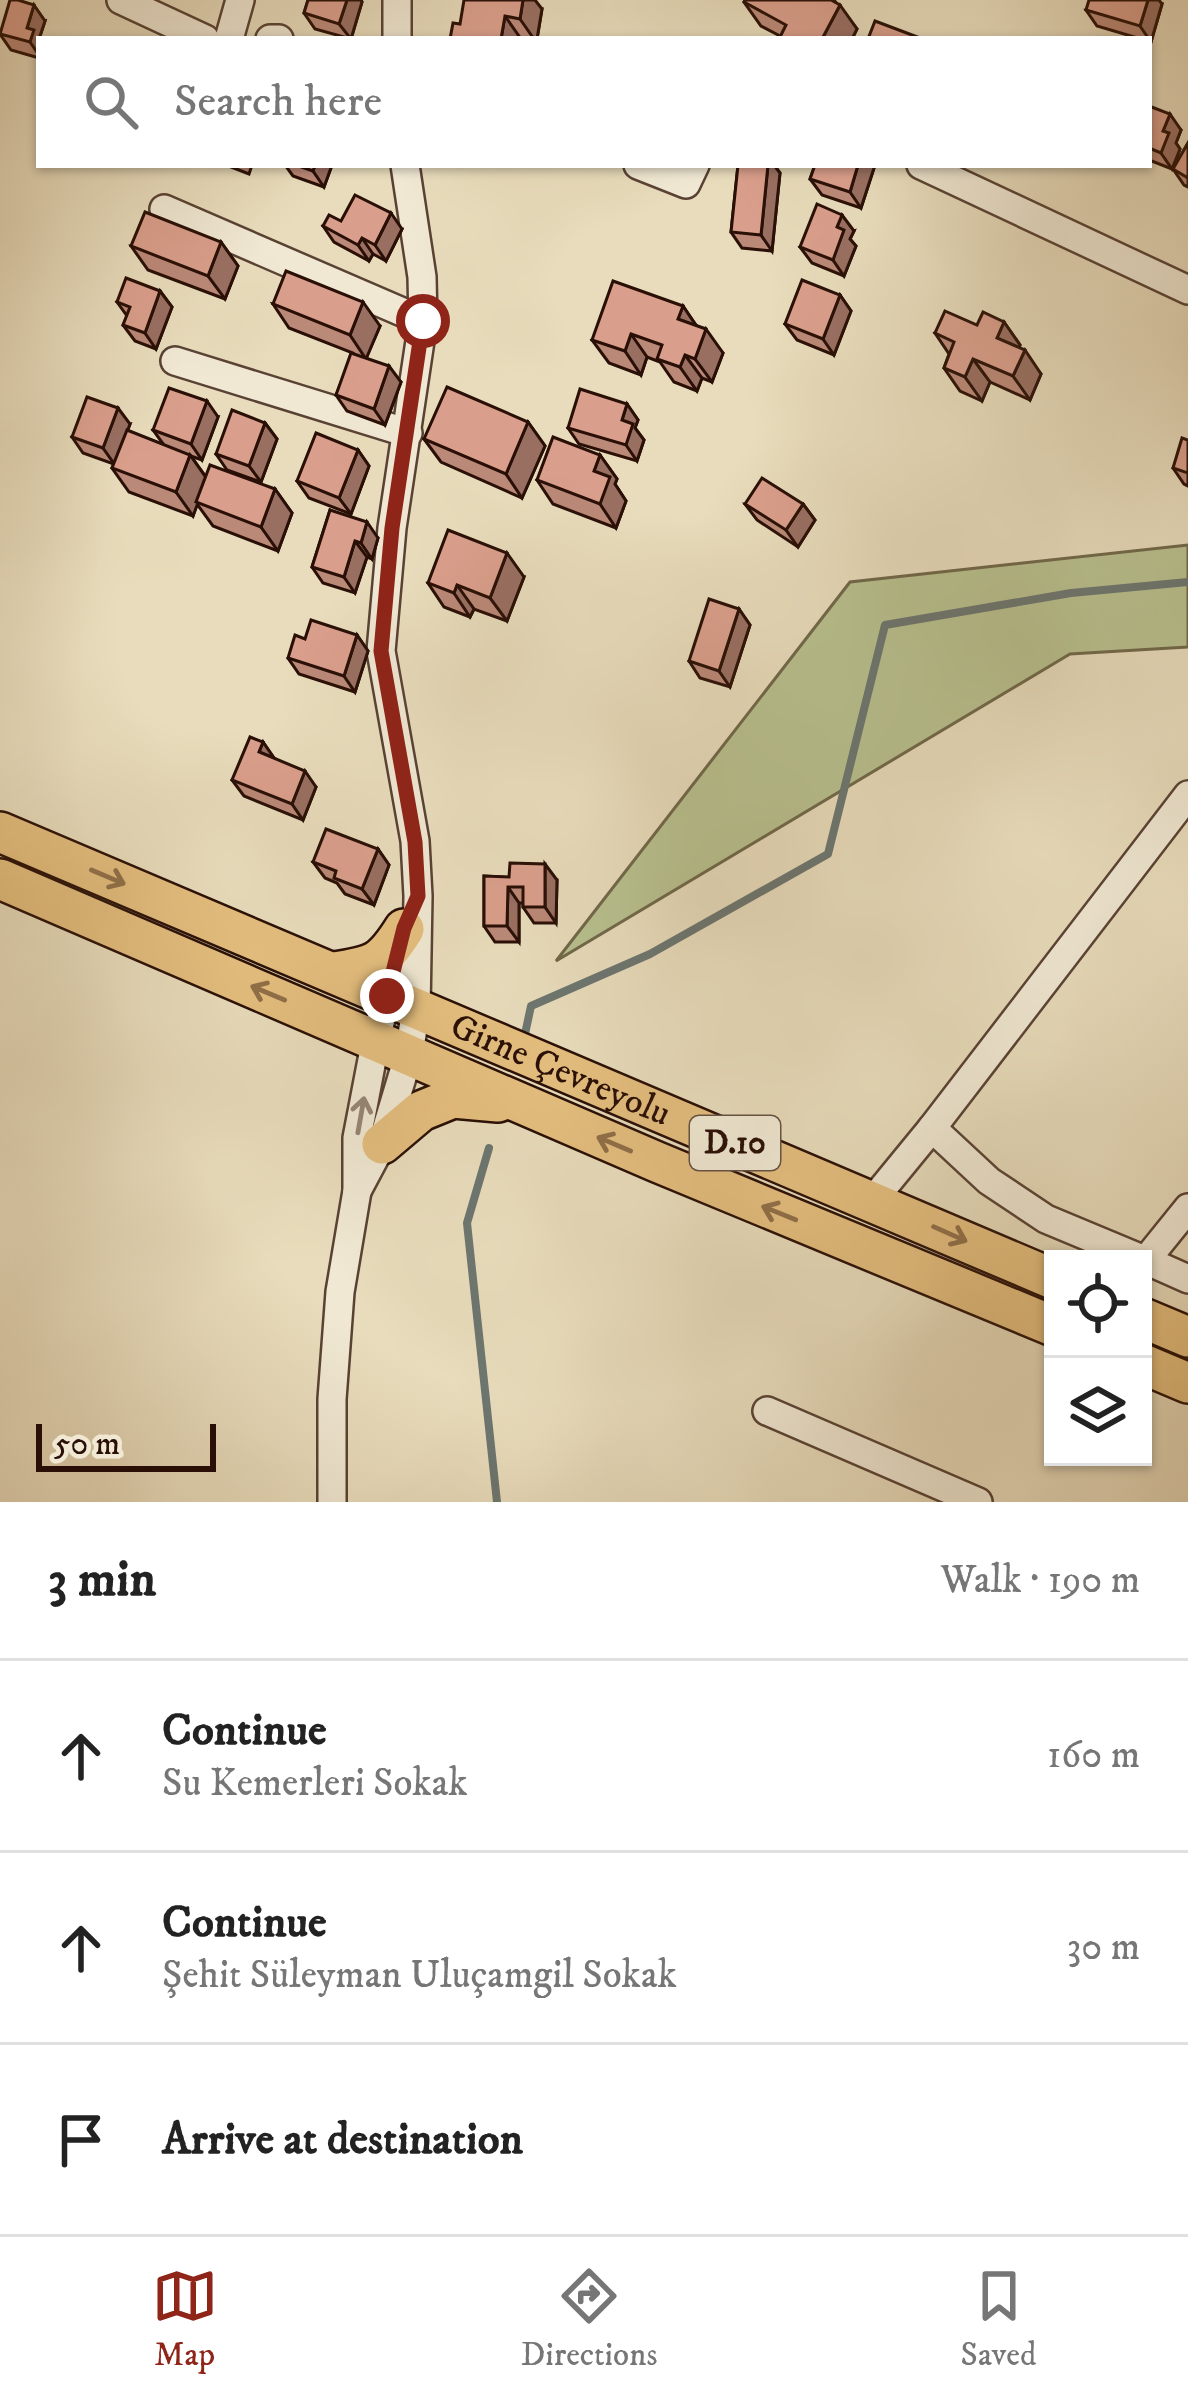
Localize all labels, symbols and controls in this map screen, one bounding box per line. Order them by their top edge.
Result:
search box [36,36,1152,168]
icon: search [78,69,144,135]
text: Search here [174,74,382,130]
route start [396,294,450,348]
one-way arrow [89,868,126,889]
route end [360,969,414,1023]
one-way arrow [250,981,287,1002]
street label: Girne Çevreyolu [444,1003,677,1137]
one-way arrow [351,1096,374,1135]
road number: D.10 [690,1116,780,1170]
one-way arrow [596,1131,632,1153]
one-way arrow [762,1201,799,1222]
one-way arrow [931,1224,967,1246]
map controls [1044,1250,1152,1466]
button: locate [1044,1250,1152,1358]
button: layers [1044,1358,1152,1466]
scale bar [36,1418,216,1471]
text: 50 m [54,1424,120,1465]
text: 3 min [48,1548,156,1612]
text: Walk · 190 m [941,1556,1140,1605]
text: Continue [162,1703,327,1759]
icon: ahead [48,1723,114,1789]
text: 160 m [1047,1731,1140,1780]
text: Su Kemerleri Sokak [162,1759,468,1808]
text: Continue [162,1895,327,1951]
icon: ahead [48,1915,114,1981]
text: 30 m [1067,1923,1140,1972]
text: Şehit Süleyman Uluçamgil Sokak [162,1951,677,2000]
icon: arrive [48,2107,114,2173]
text: Arrive at destination [162,2112,523,2168]
tab: Map [152,2263,218,2376]
tab: Directions [521,2263,657,2376]
tab: Saved [961,2263,1036,2376]

